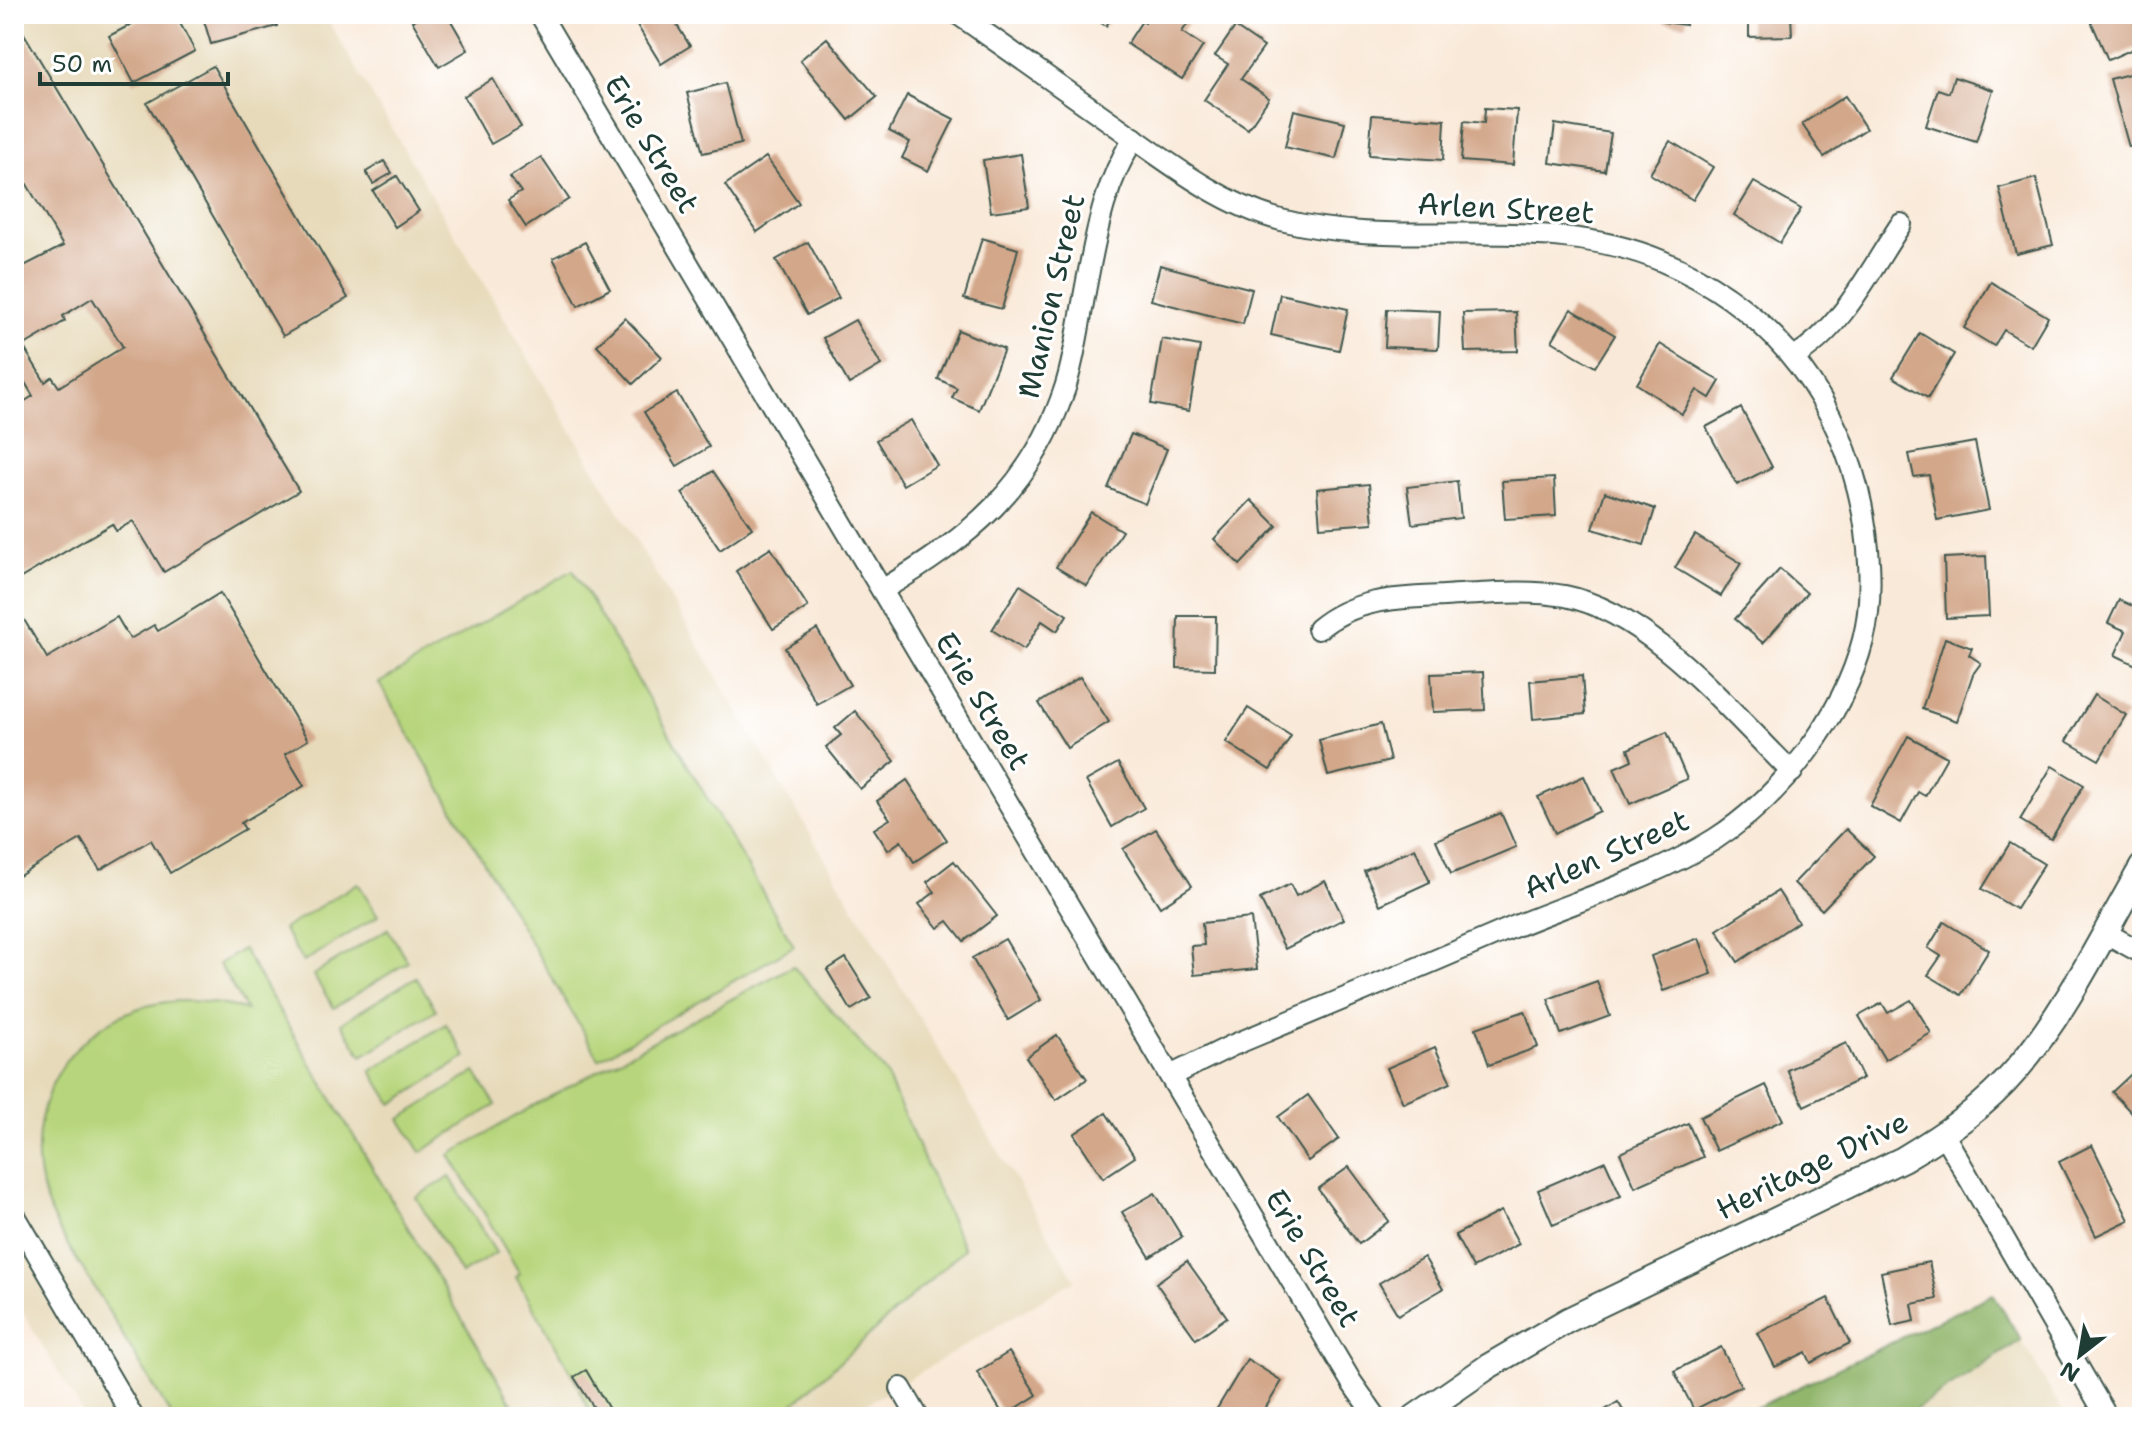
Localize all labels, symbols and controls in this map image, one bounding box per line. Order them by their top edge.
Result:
scale bar [40,36,228,86]
text: 50 m [52,48,112,80]
street label: Erie Street [595,67,709,221]
street label: Arlen Street [1417,183,1595,233]
street label: Manion Street [1008,190,1094,402]
street label: Erie Street [926,624,1040,778]
street label: Arlen Street [1517,799,1695,909]
street label: Heritage Drive [1709,1101,1915,1229]
street label: Erie Street [1256,1181,1370,1335]
north arrow [2040,1315,2120,1395]
text: N [2055,1355,2085,1389]

